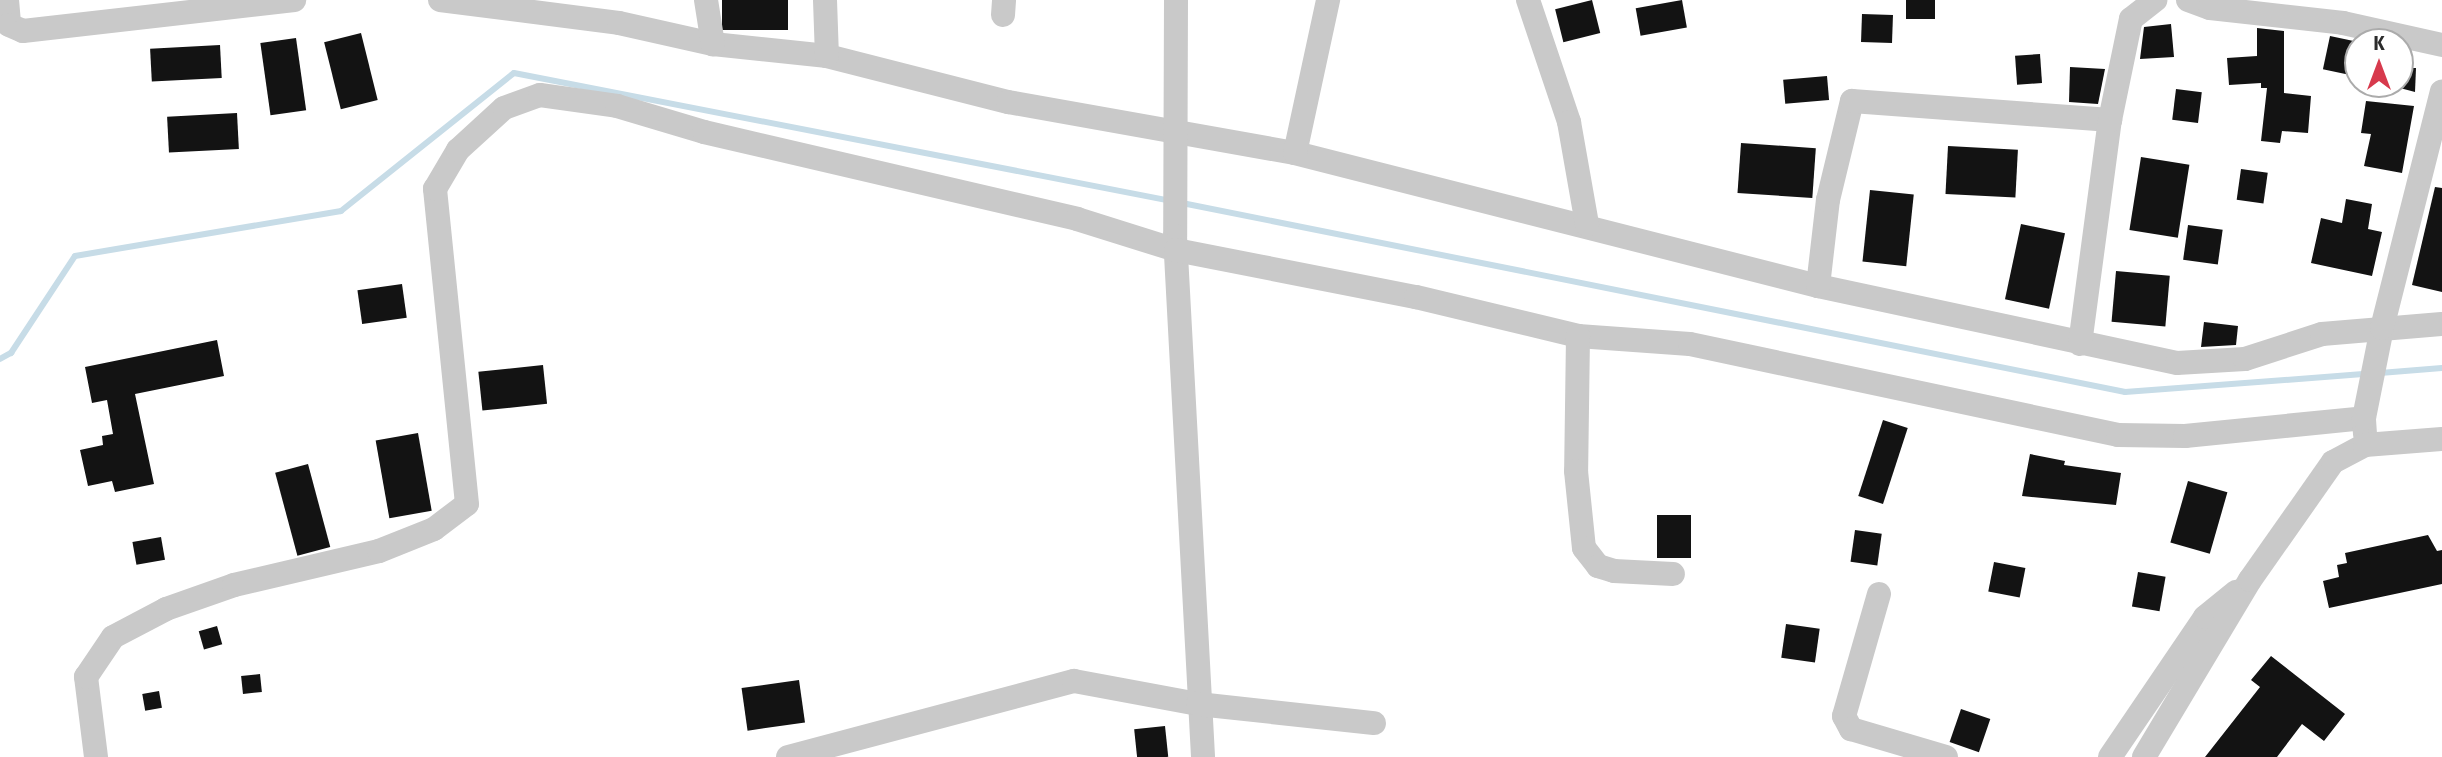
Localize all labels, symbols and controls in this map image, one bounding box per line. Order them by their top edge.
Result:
north arrow [2344,28,2414,98]
text: K [2373,32,2385,55]

